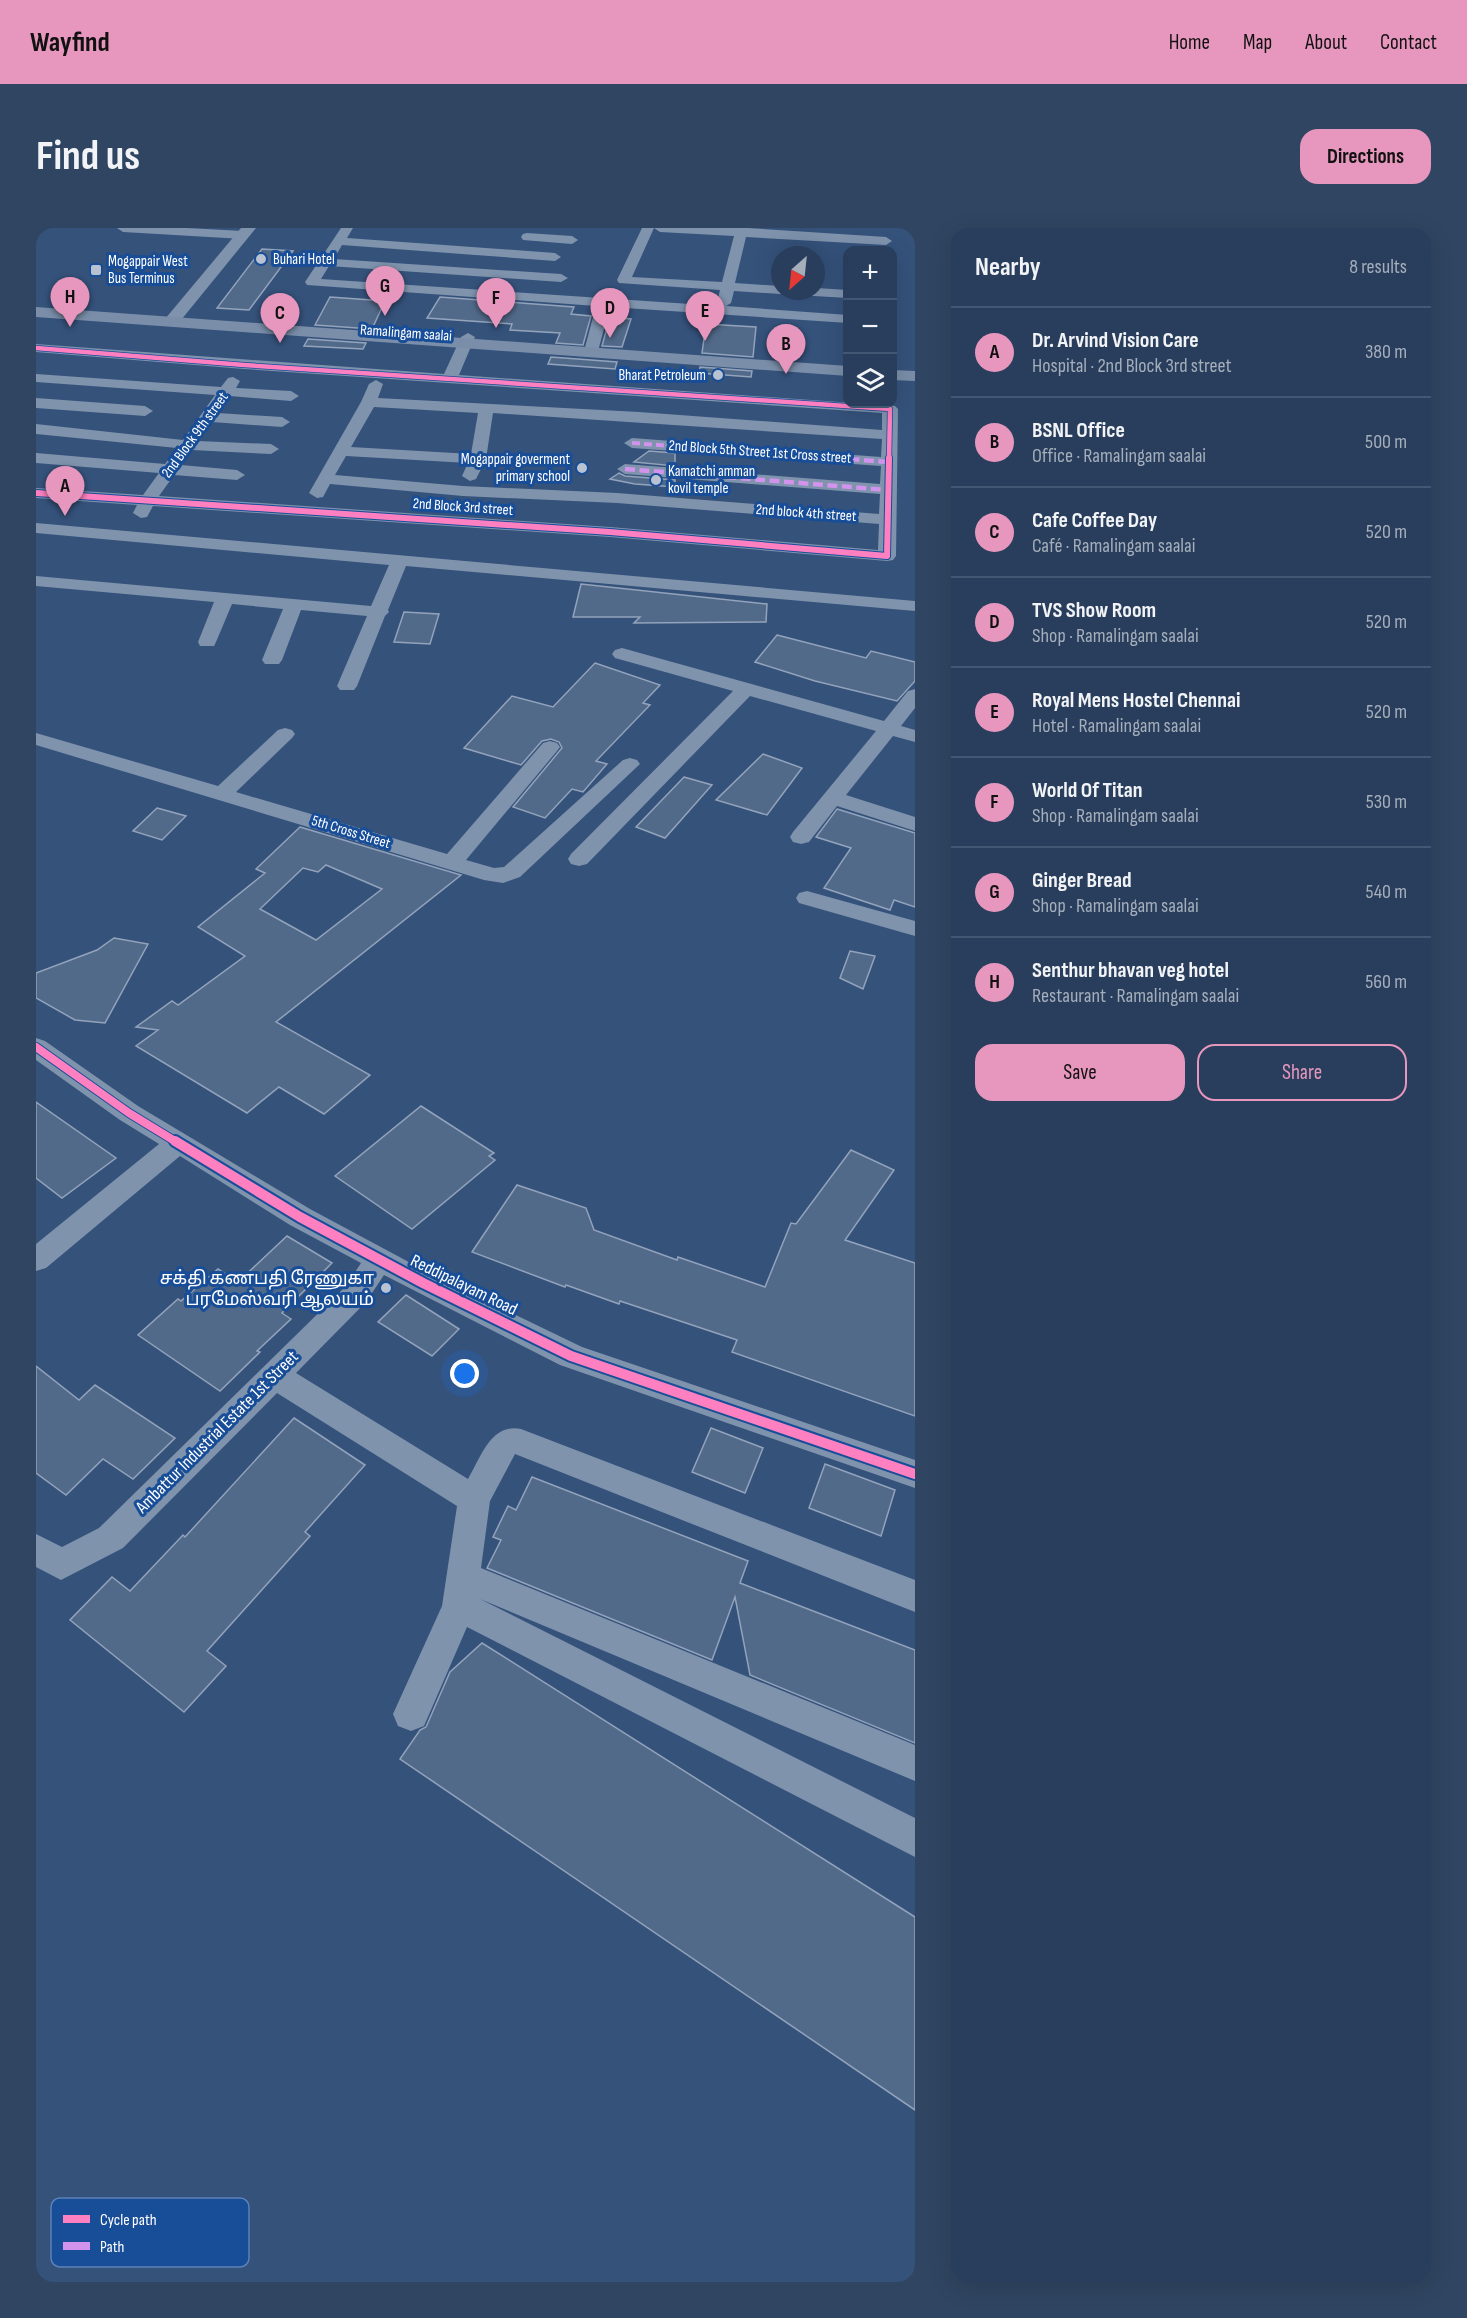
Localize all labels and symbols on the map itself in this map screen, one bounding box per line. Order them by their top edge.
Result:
north arrow [771,246,825,300]
place label: Buhari Hotel [273,250,335,269]
place label: Mogappair West Bus Terminus [108,252,188,288]
marker: Buhari Hotel [254,252,268,266]
marker: Mogappair West Bus Terminus [89,263,103,277]
pin: G [366,266,404,316]
pin: H [51,278,90,327]
pin: F [476,279,516,328]
pin: D [590,288,630,338]
pin: E [686,291,724,341]
pin: C [260,294,300,343]
street label: Ramalingam saalai [359,320,453,346]
pin: B [766,324,806,374]
place label: Bharat Petroleum [618,366,706,385]
marker: Bharat Petroleum [711,368,725,382]
street label: 2nd Block 9th street [157,388,233,482]
street label: 2nd Block 5th Street 1st Cross street [668,436,852,468]
place label: Mogappair goverment primary school [461,450,570,486]
marker: Mogappair goverment primary school [575,461,589,475]
place label: Kamatchi amman kovil temple [668,462,755,498]
pin: A [45,466,84,516]
marker: Kamatchi amman kovil temple [649,473,663,487]
street label: 2nd Block 3rd street [412,494,514,520]
street label: 2nd block 4th street [755,500,857,526]
street label: 5th Cross Street [309,811,393,853]
street label: Reddipalayam Road [407,1250,521,1320]
place label: சக்தி கணபதி ரேணுகா பரமேஸ்வரி ஆலயம் [160,1268,374,1312]
marker: சக்தி கணபதி ரேணுகா பரமேஸ்வரி ஆலயம் [379,1281,393,1295]
street label: Ambattur Industrial Estate 1st Street [131,1346,303,1518]
your location [450,1359,479,1388]
legend [51,2198,249,2267]
text: Cycle path [100,2211,157,2230]
text: Path [100,2238,124,2257]

